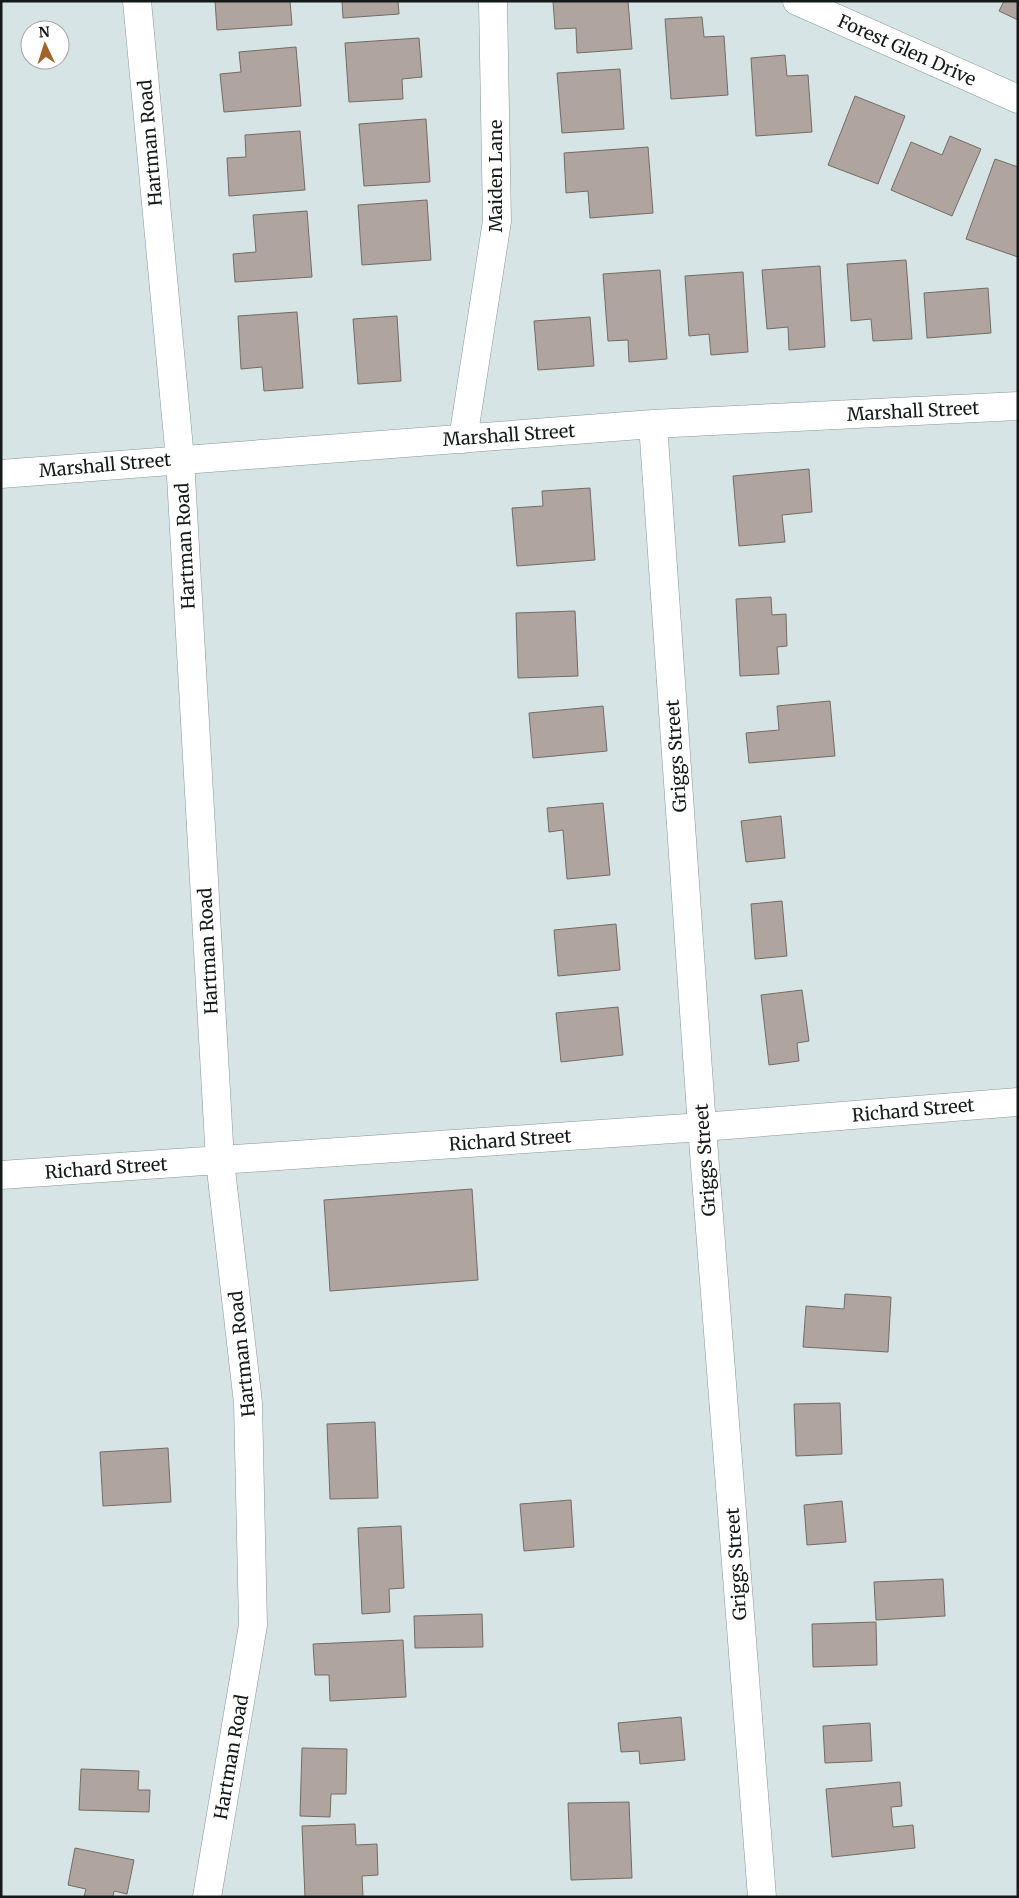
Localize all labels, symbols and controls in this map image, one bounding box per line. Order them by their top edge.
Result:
street label: Forest Glen Drive [834,9,980,91]
north arrow [20,20,70,70]
text: N [38,23,50,41]
street label: Hartman Road [133,79,167,207]
street label: Maiden Lane [484,120,507,232]
street label: Marshall Street [846,396,980,426]
street label: Marshall Street [442,419,576,451]
street label: Marshall Street [38,448,172,482]
street label: Hartman Road [170,482,200,610]
street label: Griggs Street [661,699,691,813]
street label: Hartman Road [193,887,223,1015]
street label: Richard Street [851,1093,975,1127]
street label: Griggs Street [690,1103,720,1217]
street label: Richard Street [448,1124,572,1156]
street label: Richard Street [44,1152,168,1184]
street label: Hartman Road [224,1290,260,1418]
street label: Griggs Street [721,1507,751,1621]
street label: Hartman Road [209,1692,253,1821]

